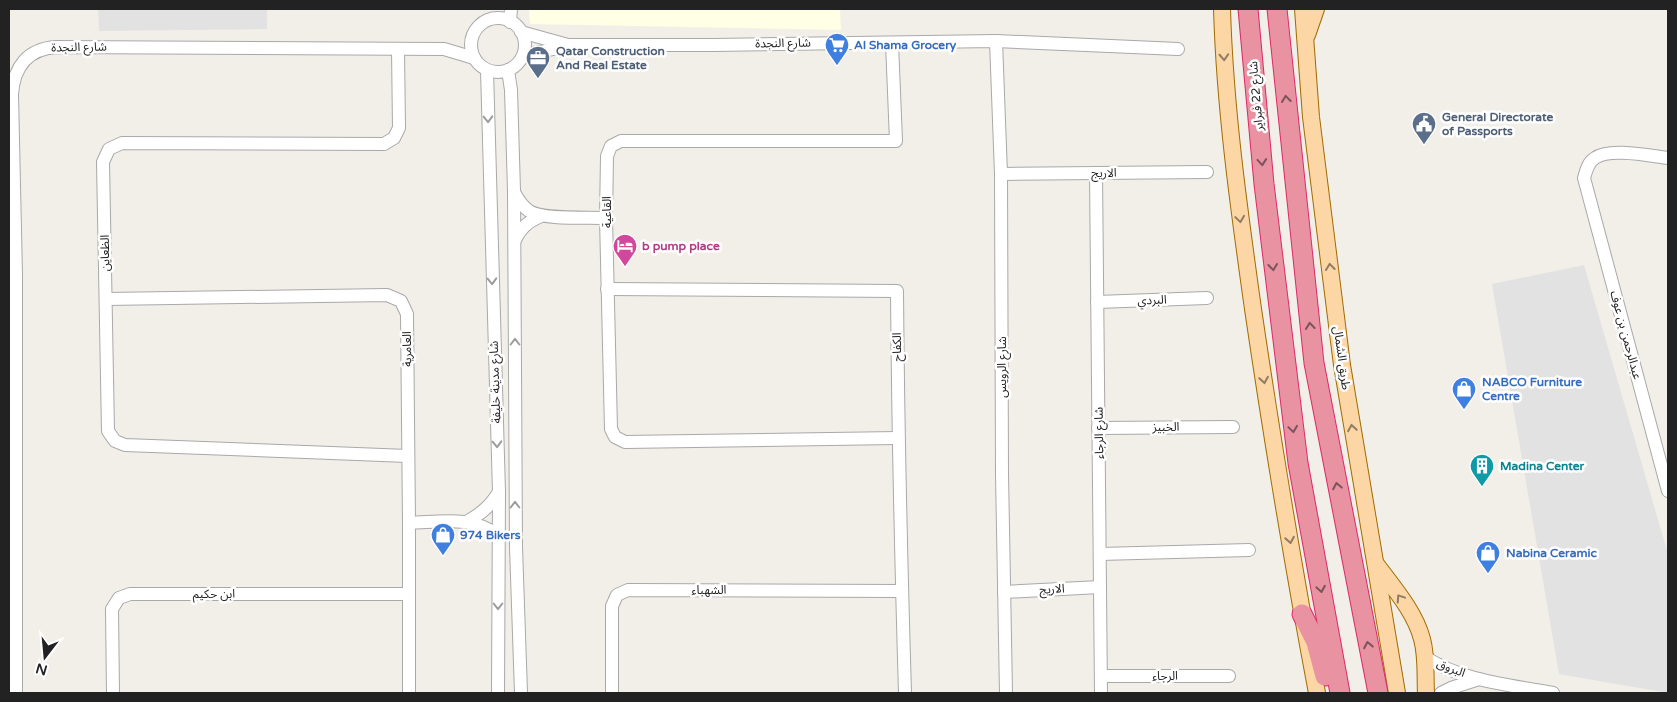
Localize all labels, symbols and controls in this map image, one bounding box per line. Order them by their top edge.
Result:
supermarket icon: Al Shama Grocery [824,32,850,66]
street label: شارع النجدة [755,36,811,52]
place label: Al Shama Grocery [854,38,957,53]
street label: شارع النجدة [51,40,107,56]
place label: Qatar Construction And Real Estate [556,44,665,72]
office icon: Qatar Construction And Real Estate [525,45,551,79]
one-way arrow [1218,54,1229,62]
street label: شارع 22 فبراير [1246,60,1268,132]
one-way arrow [1281,94,1292,102]
place label: General Directorate of Passports [1442,110,1553,139]
public building icon: General Directorate of Passports [1411,111,1437,145]
one-way arrow [482,115,493,123]
one-way arrow [1256,158,1267,166]
street label: الاريج [1091,166,1117,182]
street label: القاعية [600,196,614,228]
one-way arrow [1234,215,1245,223]
hotel icon: b pump place [612,233,638,267]
street label: الظعاين [98,234,112,271]
place label: b pump place [642,239,720,254]
one-way arrow [1325,262,1336,270]
one-way arrow [1267,264,1278,272]
one-way arrow [487,278,498,286]
street label: عبدالرحمن بن عوف [1607,289,1645,381]
street label: البردي [1137,292,1167,310]
one-way arrow [1305,321,1316,329]
street label: طريق الشمال [1330,325,1353,391]
street label: العامرية [400,331,414,367]
street label: الكفاح [890,332,906,362]
street label: شارع الرويس [995,336,1011,398]
one-way arrow [509,338,520,346]
street label: شارع مدينة خليفة [487,340,505,424]
place label: NABCO Furniture Centre [1482,375,1582,403]
one-way arrow [1258,376,1268,384]
shop icon: NABCO Furniture Centre [1451,376,1477,410]
street label: شارع الرجاء [1092,407,1108,459]
street label: الخبيز [1152,420,1180,434]
one-way arrow [1348,423,1358,432]
one-way arrow [1287,425,1298,433]
one-way arrow [492,440,503,448]
building icon: Madina Center [1469,453,1495,487]
place label: Madina Center [1500,459,1584,473]
one-way arrow [1332,482,1342,490]
one-way arrow [510,500,520,508]
shop icon: 974 Bikers [430,522,456,556]
place label: 974 Bikers [460,528,521,542]
one-way arrow [1284,536,1294,545]
shop icon: Nabina Ceramic [1475,540,1501,574]
place label: Nabina Ceramic [1506,546,1597,560]
street label: الاريج [1039,581,1065,599]
street label: الشهباء [692,583,727,597]
one-way arrow [1315,584,1325,593]
street label: ابن حكيم [193,587,235,603]
one-way arrow [1397,594,1406,604]
one-way arrow [493,603,503,611]
north arrow [20,632,70,682]
one-way arrow [1363,641,1374,650]
street label: البروق [1435,656,1467,680]
text: N [34,659,49,679]
street label: الرجاء [1152,669,1178,683]

